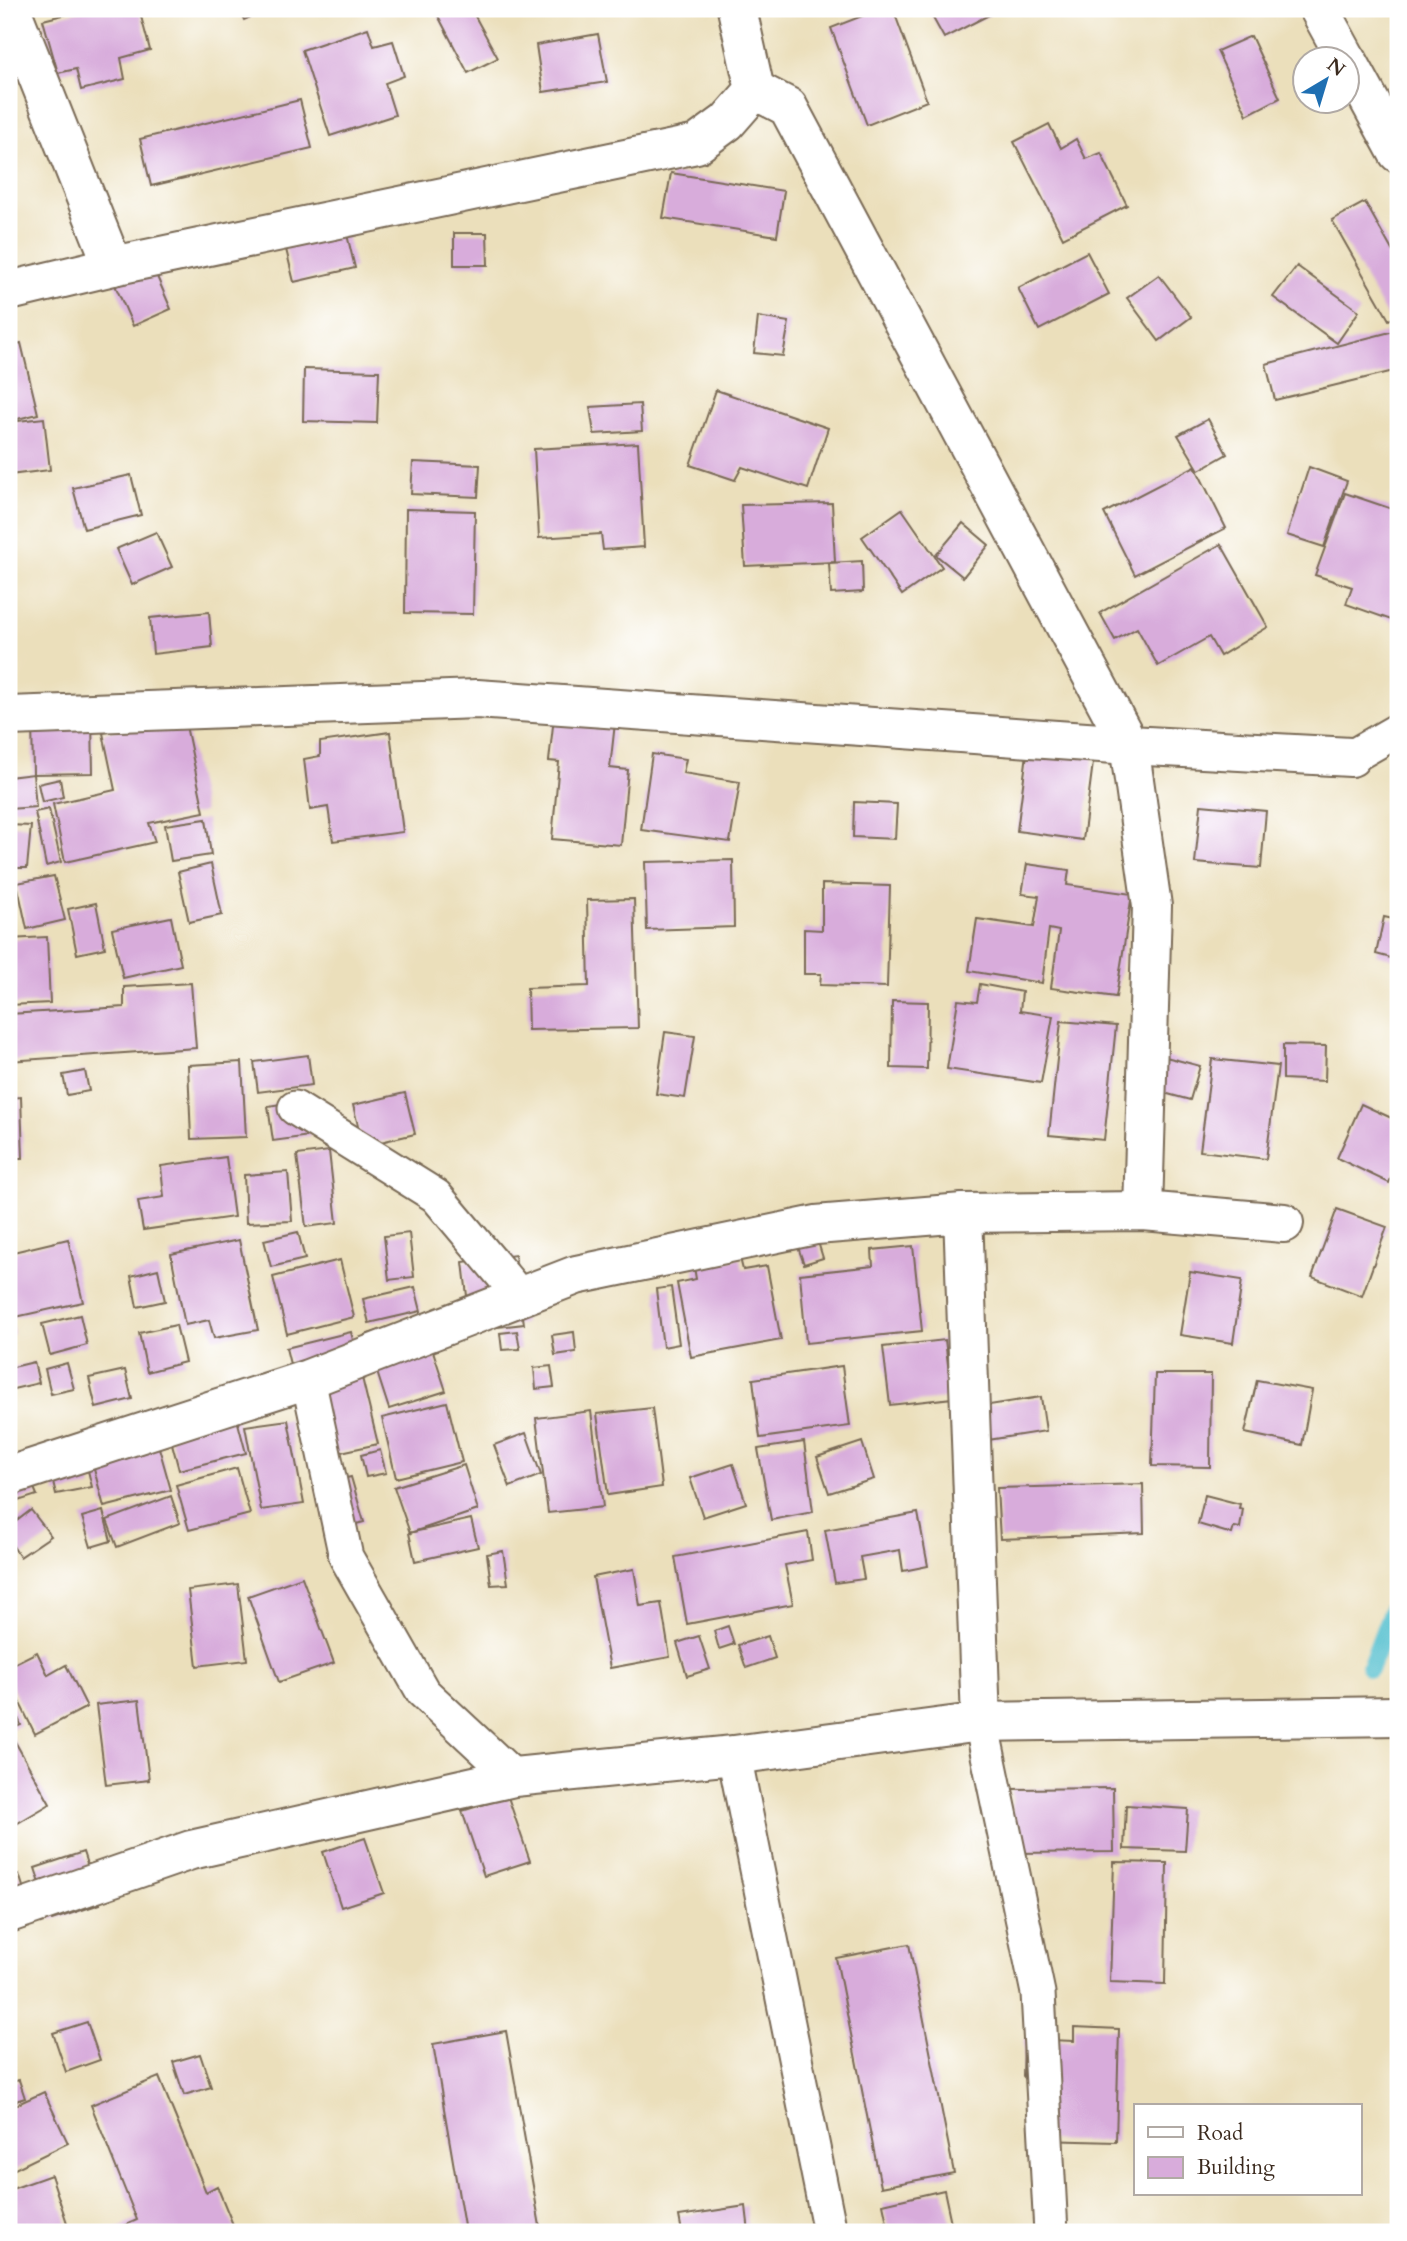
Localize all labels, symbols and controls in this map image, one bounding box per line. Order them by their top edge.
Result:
north arrow [1292,46,1362,116]
text: N [1321,52,1351,83]
legend [1134,2104,1362,2196]
text: Road [1197,2119,1243,2148]
text: Building [1197,2153,1275,2182]

